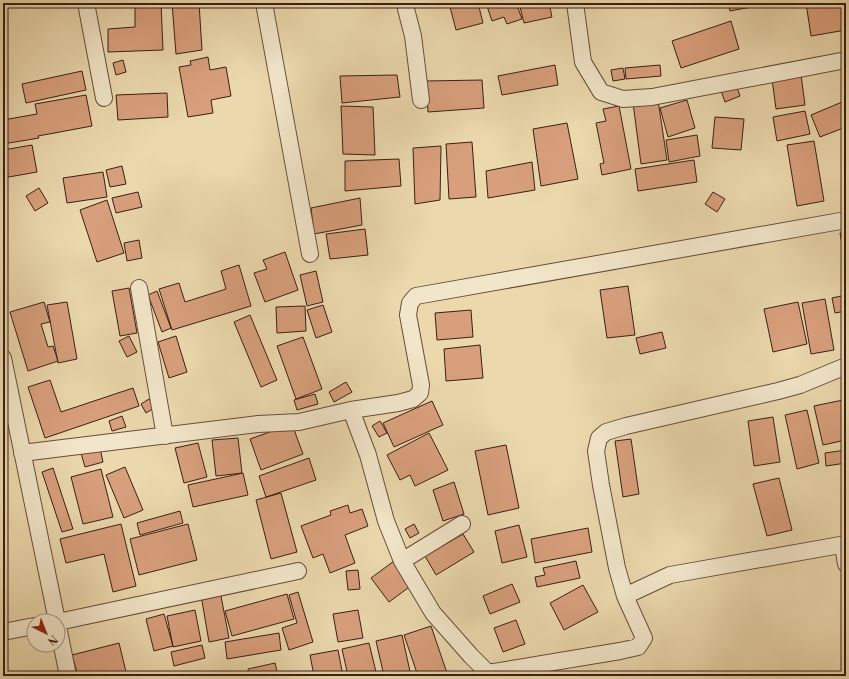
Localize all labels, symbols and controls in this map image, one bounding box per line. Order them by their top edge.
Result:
north arrow [26,613,66,653]
text: N [44,631,60,648]

